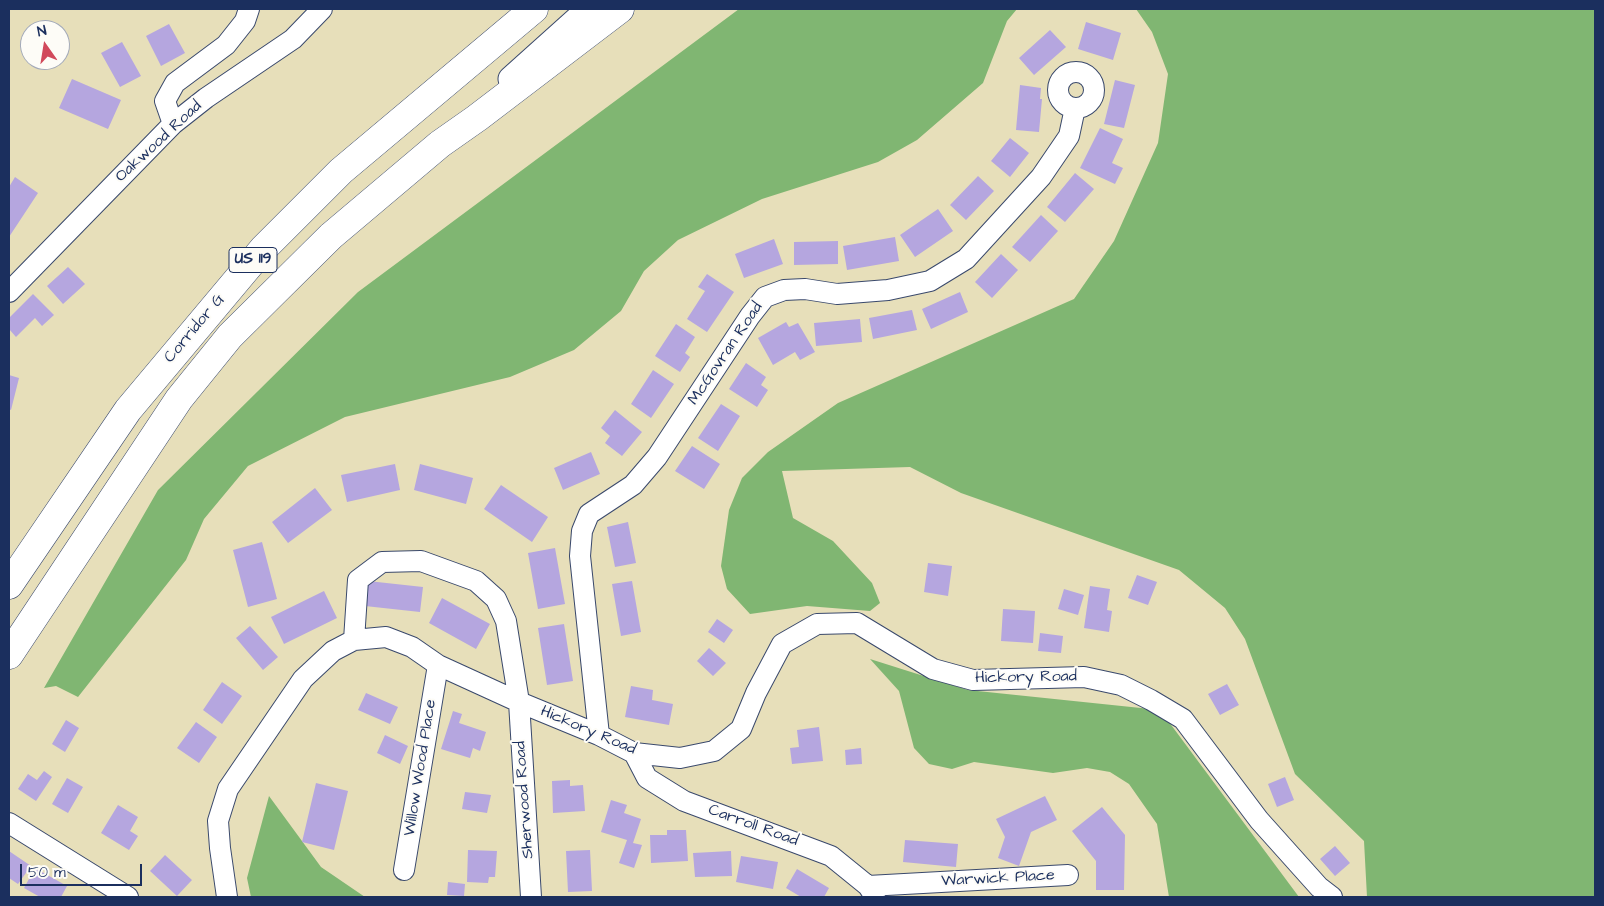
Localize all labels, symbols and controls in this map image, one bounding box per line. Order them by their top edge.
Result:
north arrow [20,20,70,70]
text: N [35,21,48,42]
street label: Oakwood Road [112,97,206,187]
road number: US 119 [229,248,277,272]
street label: Corridor G [161,291,229,367]
street label: McGovran Road [685,299,767,409]
street label: Hickory Road [975,668,1077,688]
street label: Willow Wood Place [401,698,441,838]
street label: Hickory Road [537,702,639,760]
street label: Sherwood Road [511,740,539,860]
street label: Carroll Road [705,801,801,851]
scale bar [22,854,145,886]
text: 50 m [28,862,66,883]
street label: Warwick Place [941,866,1055,892]

